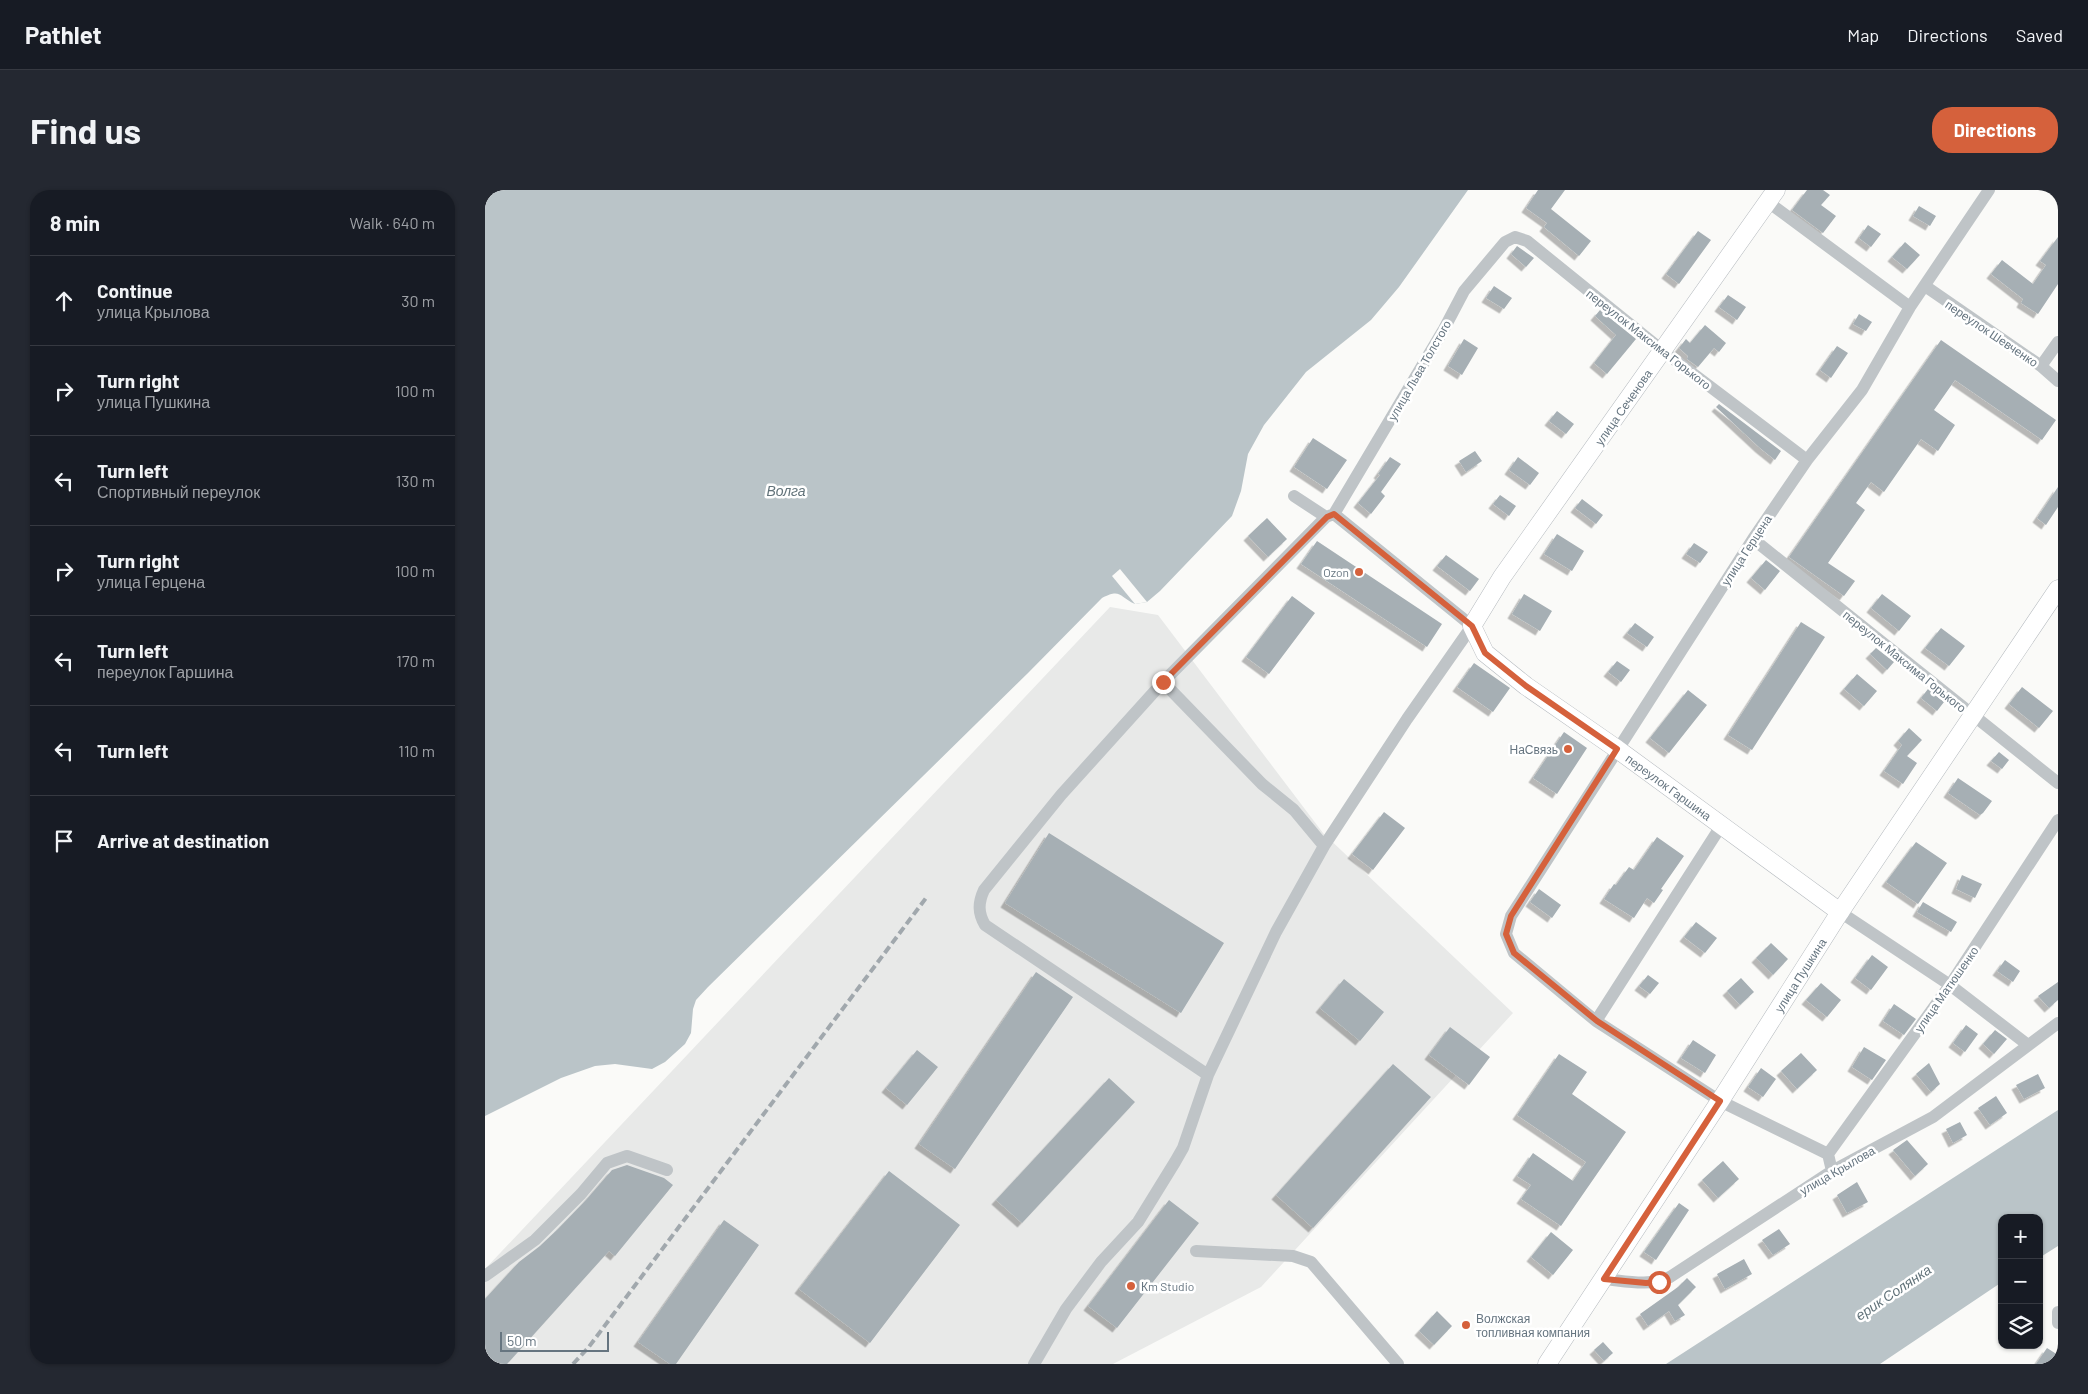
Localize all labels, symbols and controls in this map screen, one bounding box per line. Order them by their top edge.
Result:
text: Pathlet [25,20,102,49]
text: Map [1847,24,1879,46]
text: Directions [1907,24,1988,46]
text: Saved [2016,24,2063,46]
button: Directions [1932,107,2058,153]
text: Find us [30,109,141,151]
text: 8 min [50,210,100,235]
text: Walk · 640 m [350,213,435,232]
text: Continue [97,279,173,302]
street label: переулок Максима Горького [1583,286,1714,393]
icon: ahead [50,287,78,315]
text: 30 m [401,291,435,310]
street label: переулок Шевченко [1942,297,2041,370]
text: улица Крылова [97,302,210,321]
street label: улица Льва Толстого [1385,317,1454,423]
street label: улица Сеченова [1592,366,1655,448]
text: Turn right [97,369,179,392]
icon: right [50,377,78,405]
text: 100 m [395,381,435,400]
text: улица Пушкина [97,392,210,411]
text: Turn left [97,459,168,482]
icon: left [50,467,78,495]
text: 130 m [396,471,435,490]
text: Спортивный переулок [97,482,260,501]
water label: Волга [766,482,806,499]
street label: улица Герцена [1718,512,1775,588]
text: Turn right [97,549,179,572]
icon: right [50,557,78,585]
text: 100 m [395,561,435,580]
place label: Ozon [1323,565,1349,579]
marker: Ozon [1353,566,1365,578]
text: улица Герцена [97,572,205,591]
street label: переулок Максима Горького [1840,607,1969,716]
text: Turn left [97,639,168,662]
icon: left [50,647,78,675]
text: 170 m [396,651,435,670]
text: переулок Гаршина [97,662,234,681]
route end [1152,671,1175,694]
icon: left [50,737,78,765]
text: Turn left [97,739,168,762]
text: 110 m [398,741,435,760]
place label: НаСвязь [1510,742,1558,756]
marker: НаСвязь [1562,743,1574,755]
street label: переулок Гаршина [1623,751,1715,823]
icon: arrive [50,827,78,855]
text: Arrive at destination [97,829,269,852]
street label: улица Пушкина [1771,935,1829,1015]
street label: улица Матюшенко [1911,943,1982,1035]
street label: улица Крылова [1797,1143,1878,1198]
map controls [1998,1214,2043,1349]
button: + [1998,1214,2043,1259]
button: − [1998,1259,2043,1304]
water label: ерик Солянка [1852,1260,1934,1324]
route start [1648,1271,1671,1294]
place label: Кm Studio [1141,1279,1194,1293]
marker: Кm Studio [1125,1280,1137,1292]
button: layers [1998,1304,2043,1349]
place label: Волжская топливная компания [1476,1311,1590,1339]
marker: Волжская топливная компания [1460,1319,1472,1331]
scale bar [500,1329,609,1352]
text: 50 m [507,1332,536,1349]

